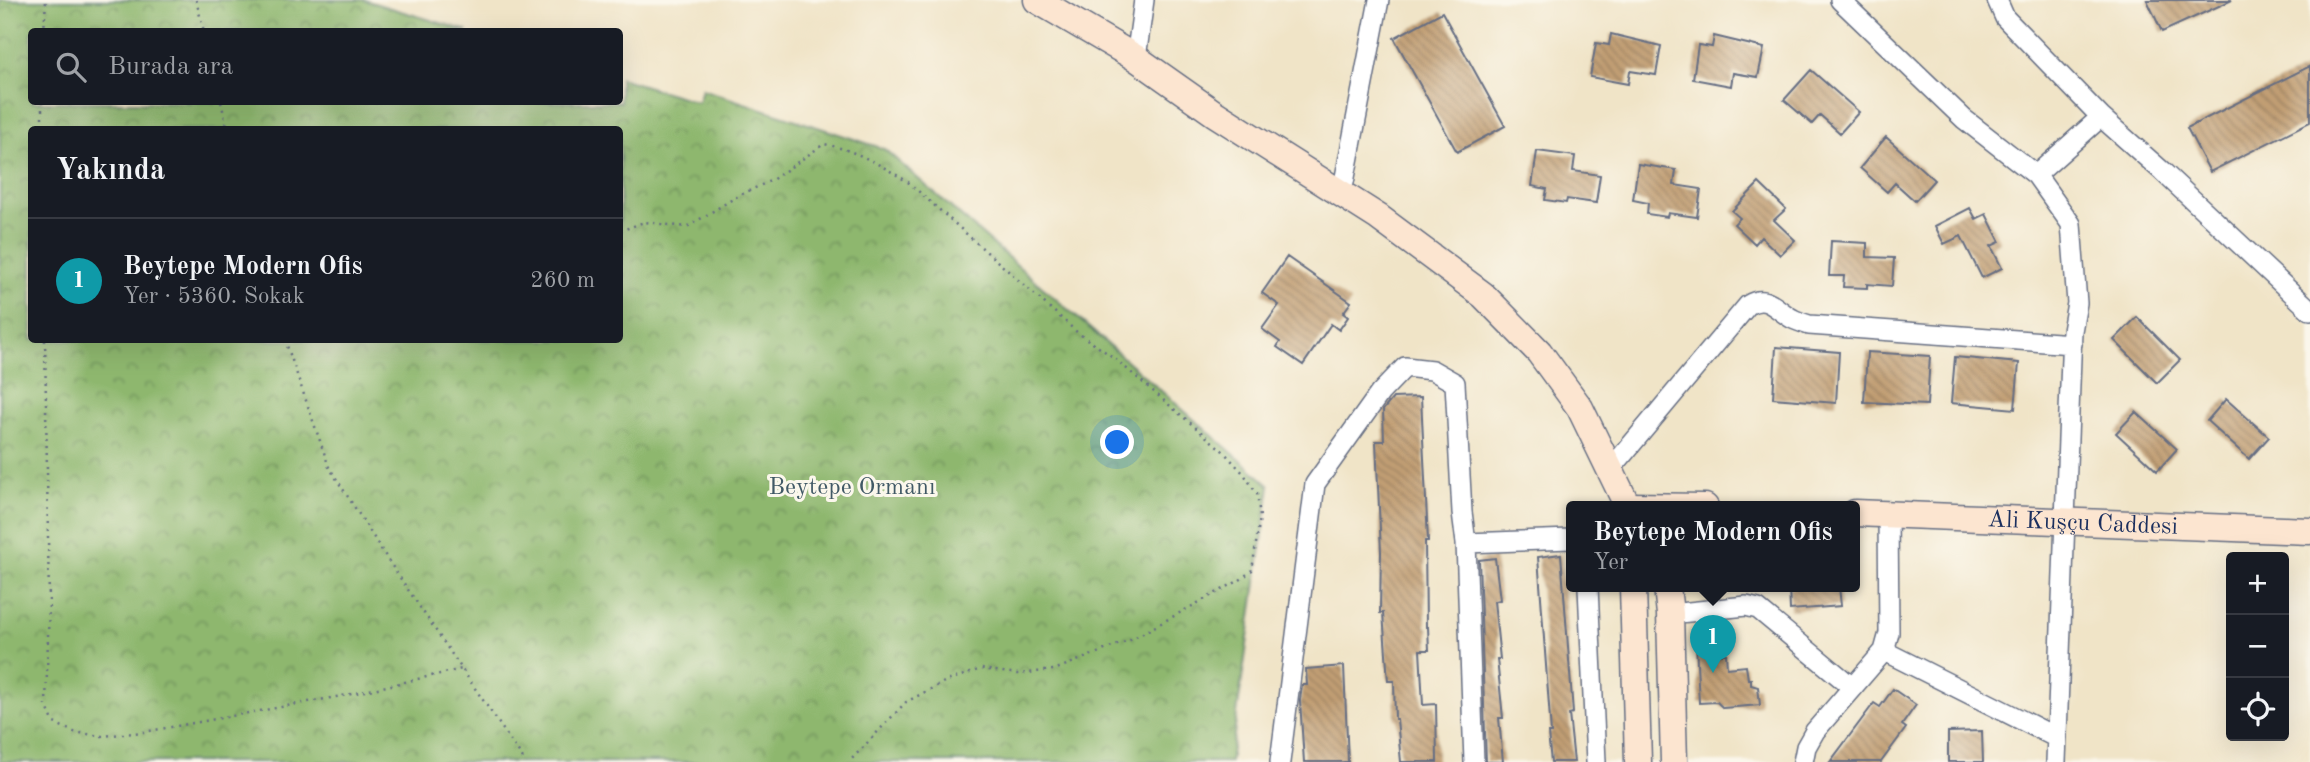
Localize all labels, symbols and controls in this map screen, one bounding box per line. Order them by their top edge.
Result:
search box [28,28,623,105]
icon: search [52,48,90,86]
text: Burada ara [108,54,233,80]
text: Yakında [56,156,165,186]
text: Beytepe Modern Ofis [123,254,363,280]
text: 1 [72,269,86,292]
text: 260 m [530,269,595,292]
text: Yer · 5360. Sokak [123,285,305,308]
your location [1100,425,1134,459]
park label: Beytepe Ormanı [769,476,935,500]
popup [1566,501,1860,592]
street label: Ali Kuşçu Caddesi [1987,508,2178,540]
text: Beytepe Modern Ofis [1593,520,1833,546]
text: Yer [1593,551,1628,574]
map controls [2226,552,2289,741]
button: + [2226,552,2289,615]
pin: 1 [1690,615,1736,673]
button: − [2226,615,2289,678]
button: locate [2226,678,2289,741]

